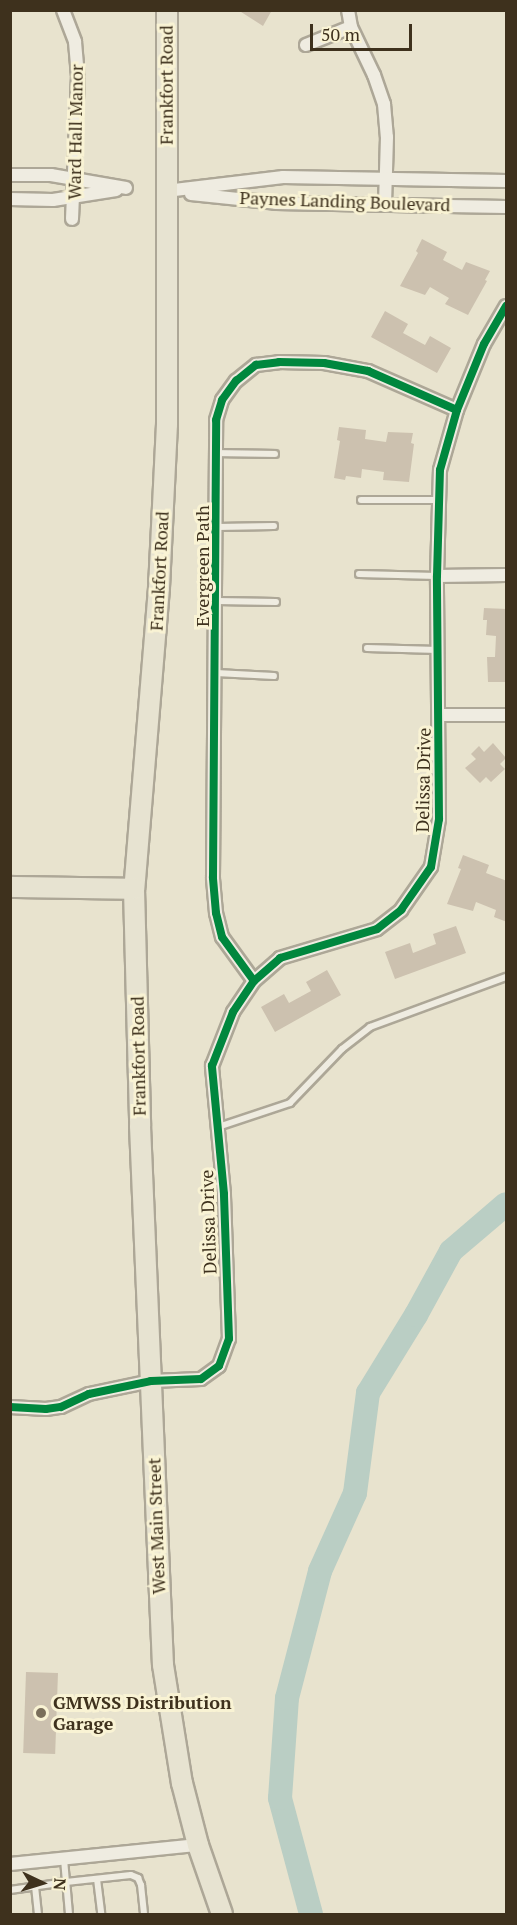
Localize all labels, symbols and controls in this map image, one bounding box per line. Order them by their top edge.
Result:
scale bar [313,12,415,50]
text: 50 m [321,22,360,46]
street label: Frankfort Road [155,25,177,145]
street label: Ward Hall Manor [63,64,87,200]
street label: Paynes Landing Boulevard [239,187,451,215]
street label: Evergreen Path [191,505,213,627]
street label: Frankfort Road [145,511,173,631]
street label: Delissa Drive [411,728,435,832]
street label: Frankfort Road [126,996,150,1116]
street label: Delissa Drive [195,1169,221,1275]
street label: West Main Street [143,1457,169,1595]
place label: GMWSS Distribution Garage [53,1692,232,1734]
marker: GMWSS Distribution Garage [34,1706,48,1720]
north arrow [12,1853,72,1913]
text: N [49,1877,71,1891]

